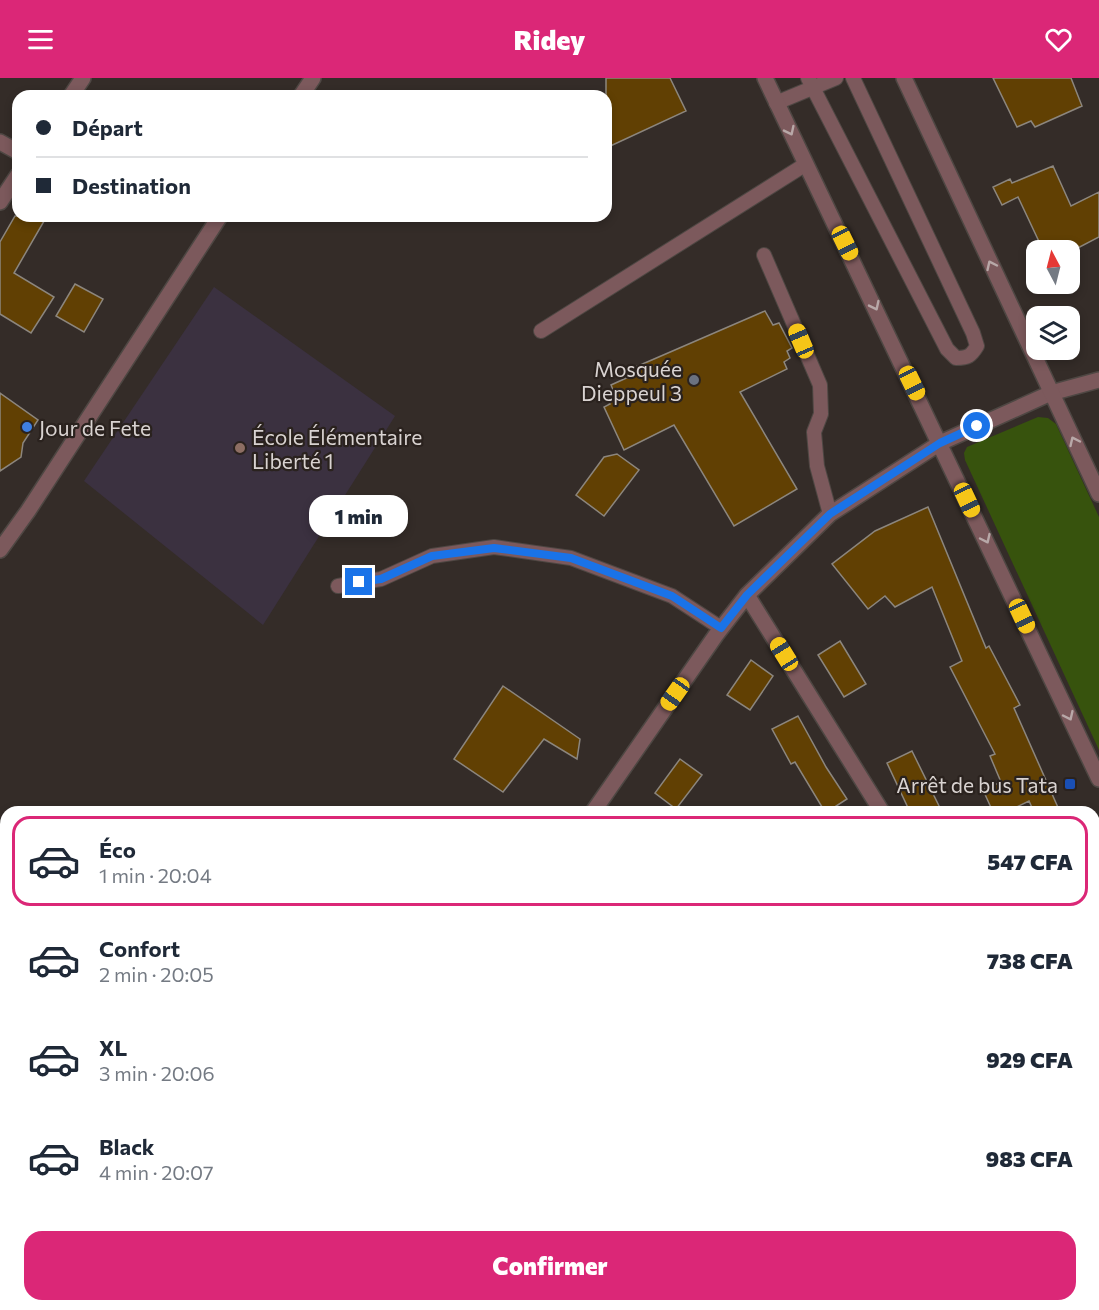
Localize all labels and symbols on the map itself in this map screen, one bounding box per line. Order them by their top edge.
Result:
one-way arrow [783,124,794,135]
car [829,223,861,263]
north arrow [1026,240,1080,294]
one-way arrow [986,260,998,271]
one-way arrow [868,300,880,311]
car [786,321,816,361]
place label: Mosquée Dieppeul 3 [581,356,682,405]
car [896,363,928,403]
marker: Mosquée Dieppeul 3 [687,373,701,387]
route start [963,412,990,439]
place label: Jour de Fete [39,415,151,440]
marker: Jour de Fete [20,420,34,434]
place label: École Élémentaire Liberté 1 [252,424,422,473]
one-way arrow [1069,437,1081,448]
marker: École Élémentaire Liberté 1 [233,441,247,455]
car [951,480,983,520]
callout: 1 min [310,495,409,537]
one-way arrow [979,533,991,544]
route end [345,568,372,595]
car [1006,596,1038,636]
car [767,634,801,674]
car [657,674,693,714]
one-way arrow [1062,709,1074,720]
place label: Arrêt de bus Tata [896,772,1058,797]
marker: Arrêt de bus Tata [1063,777,1077,791]

